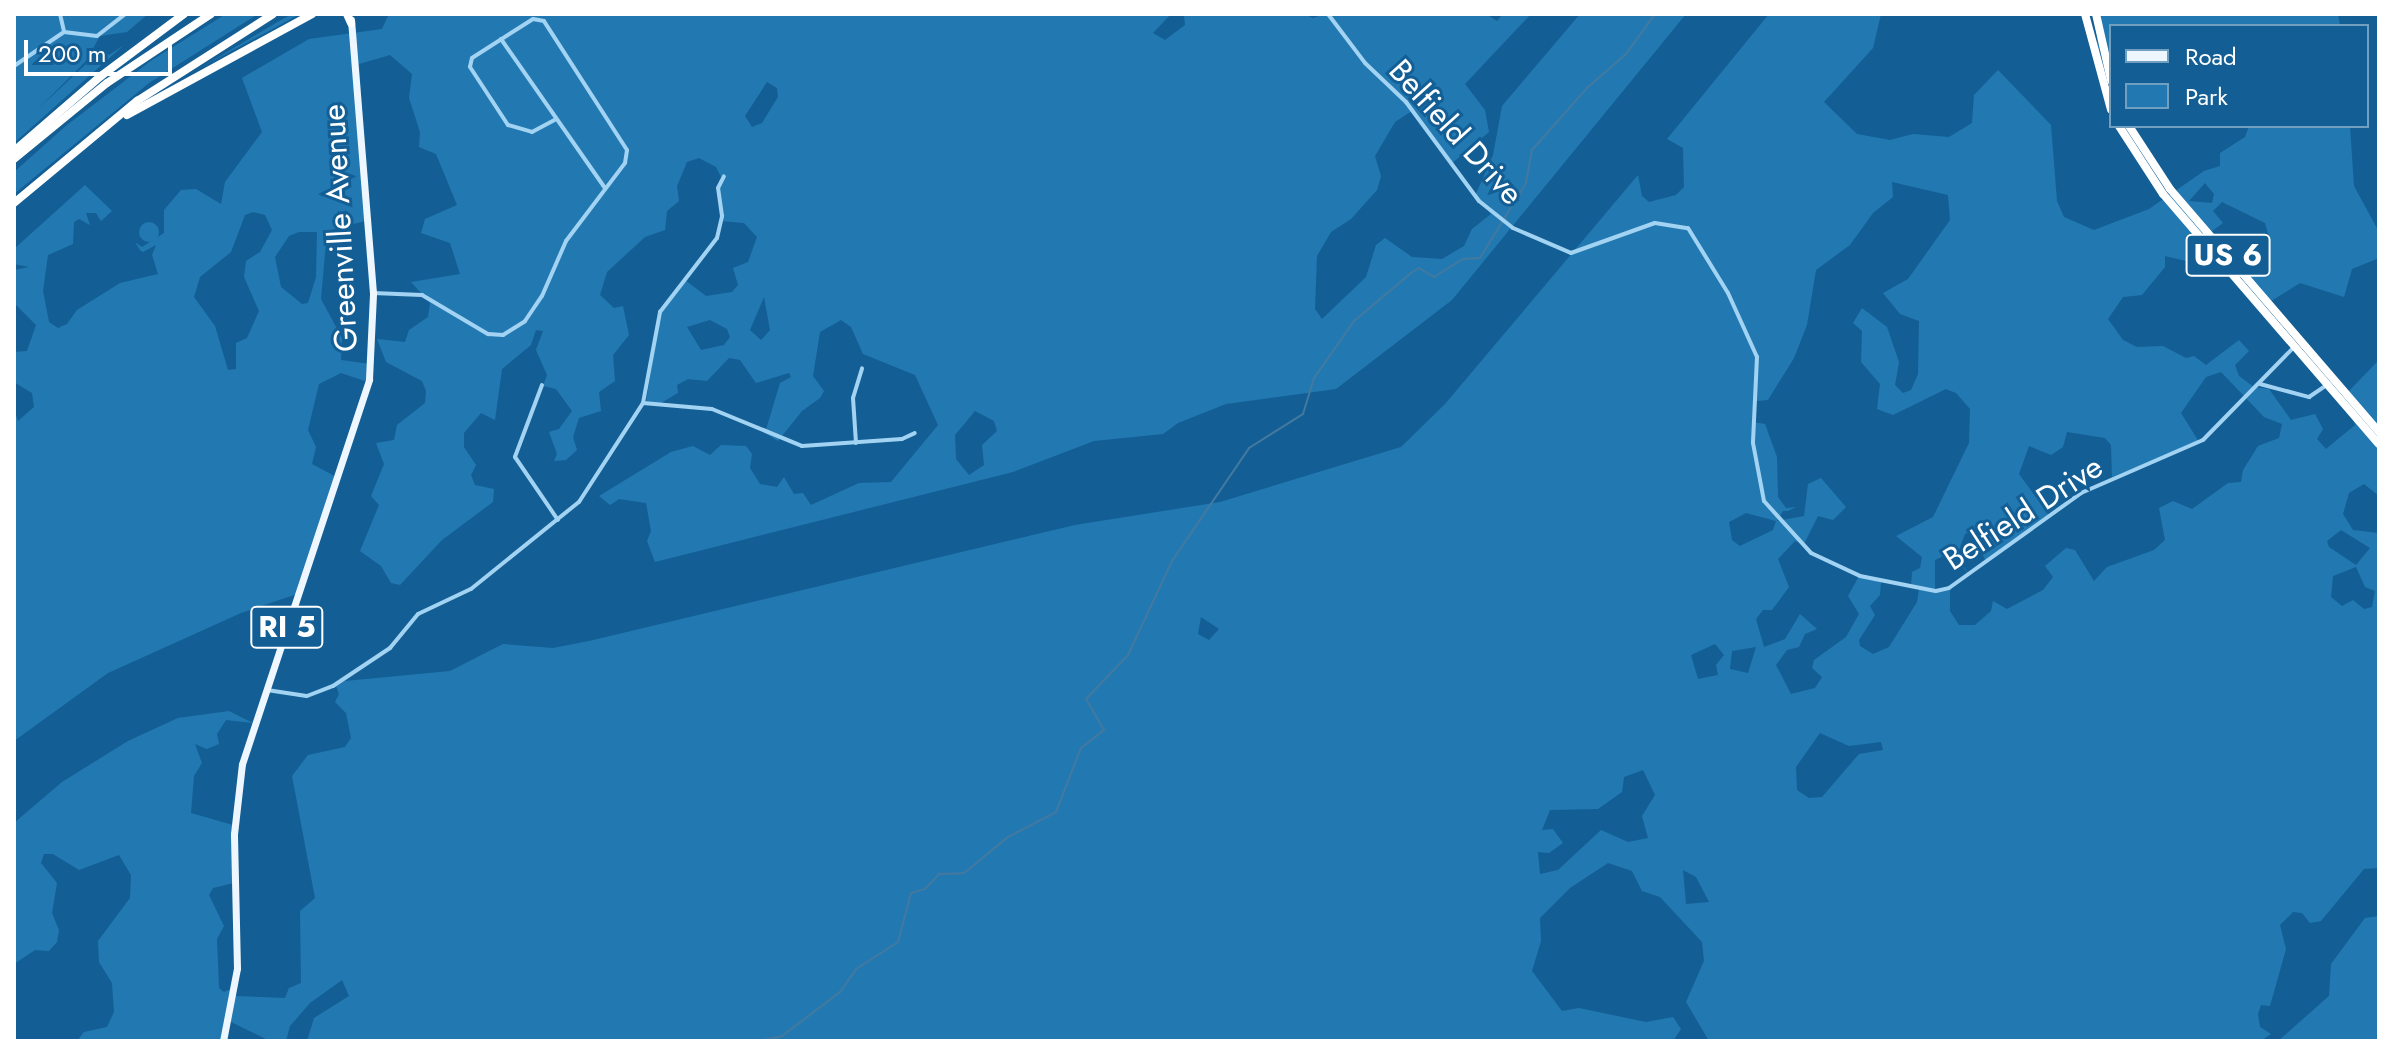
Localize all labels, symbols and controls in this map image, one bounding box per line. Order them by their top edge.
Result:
scale bar [28,24,176,74]
legend [2109,24,2369,128]
text: 200 m [38,36,106,71]
text: Road [2185,39,2237,74]
street label: Belfield Drive [1381,52,1531,212]
text: Park [2185,79,2228,114]
street label: Greenville Avenue [314,103,366,353]
road number: US 6 [2184,229,2272,281]
street label: Belfield Drive [1936,447,2110,579]
road number: RI 5 [249,601,325,653]

